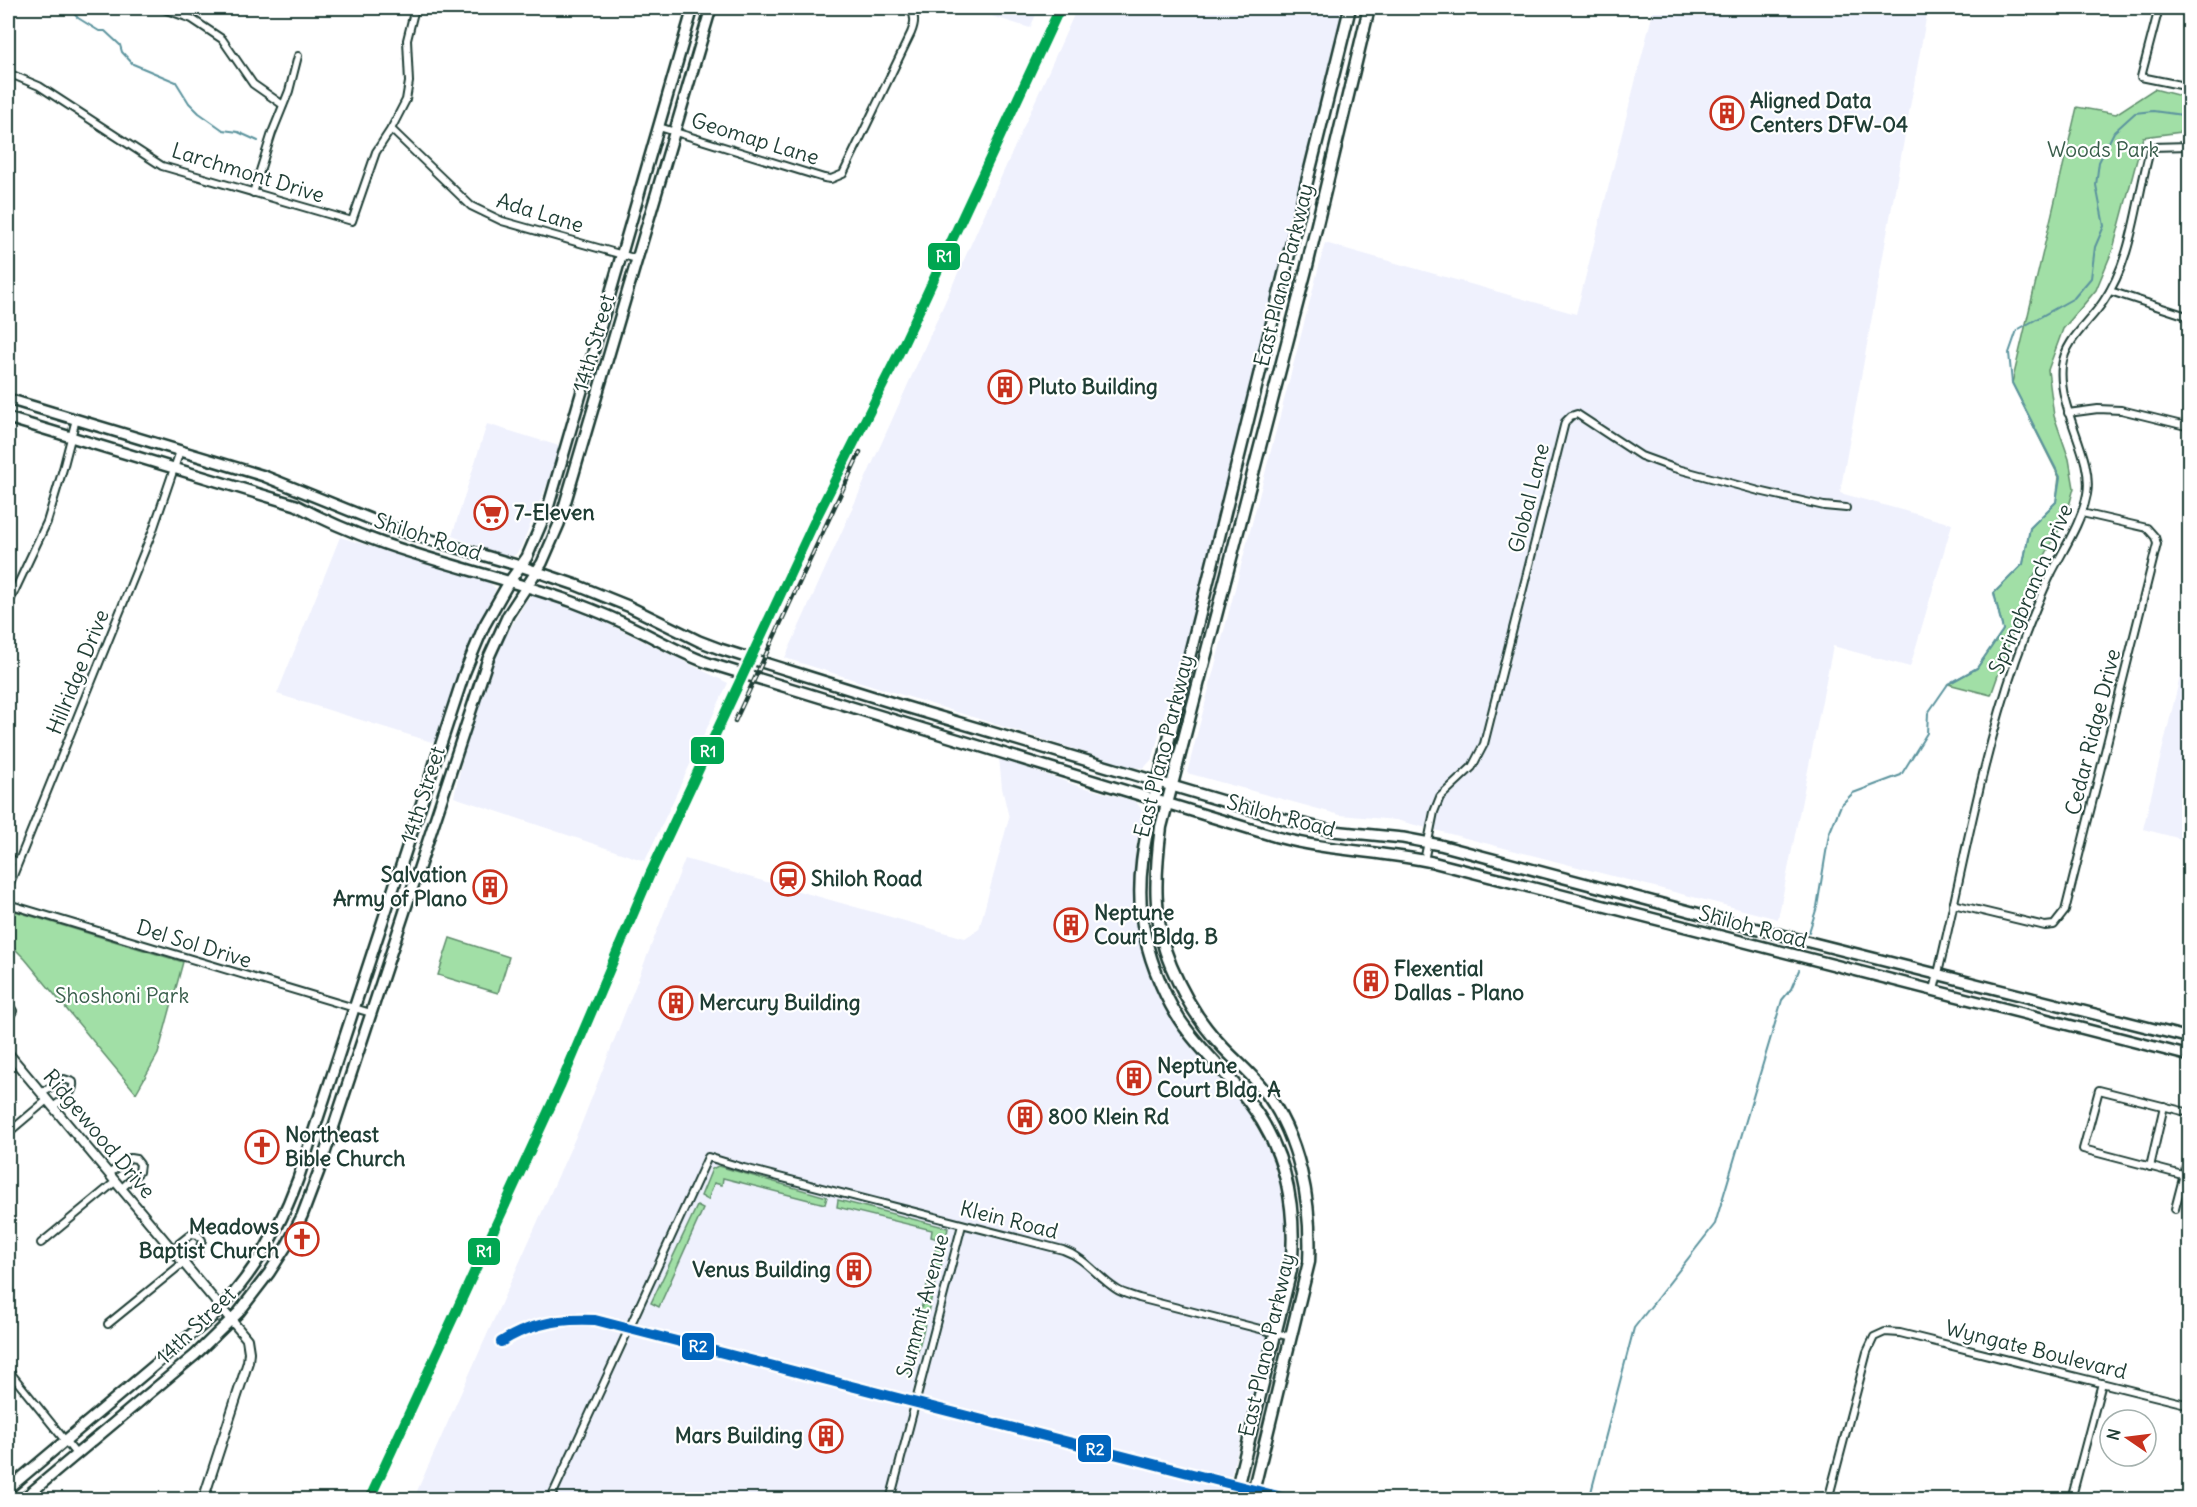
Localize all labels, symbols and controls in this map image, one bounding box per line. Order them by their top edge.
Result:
place label: Aligned Data Centers DFW-04 [1750,87,1908,138]
building icon: Aligned Data Centers DFW-04 [1709,95,1745,131]
street label: Geomap Lane [688,106,822,171]
street label: Larchmont Drive [168,136,328,209]
park label: Woods Park [2047,136,2159,163]
street label: East Plano Parkway [1248,181,1319,369]
street label: Ada Lane [493,187,587,239]
line badge: R1 [927,242,961,271]
text: R1 [936,246,952,266]
street label: 14th Street [567,291,620,395]
building icon: Pluto Building [987,369,1023,405]
place label: Pluto Building [1028,373,1158,400]
street label: Global Lane [1502,440,1555,555]
supermarket icon: 7-Eleven [473,495,509,531]
place label: 7-Eleven [514,499,595,526]
street label: Springbranch Drive [1982,500,2079,678]
street label: Shiloh Road [371,506,485,567]
street label: Hillridge Drive [40,605,115,738]
street label: Cedar Ridge Drive [2059,646,2126,818]
street label: East Plano Parkway [1128,652,1199,840]
line badge: R1 [690,736,725,765]
text: R1 [700,741,716,761]
street label: 14th Street [394,743,451,847]
street label: Shiloh Road [1224,788,1338,843]
place label: Salvation Army of Plano [333,861,467,912]
station icon: Shiloh Road [770,861,806,897]
place label: Shiloh Road [811,865,923,892]
building icon: Salvation Army of Plano [472,869,508,905]
place label: Neptune Court Bldg. B [1094,899,1218,950]
street label: Shiloh Road [1696,899,1810,954]
building icon: Neptune Court Bldg. B [1053,907,1089,943]
street label: Del Sol Drive [133,913,255,974]
place label: Flexential Dallas - Plano [1394,955,1524,1006]
building icon: Flexential Dallas - Plano [1353,963,1389,999]
park label: Shoshoni Park [55,982,189,1009]
building icon: Mercury Building [658,985,694,1021]
place label: Mercury Building [699,989,860,1016]
place label: Neptune Court Bldg. A [1157,1052,1281,1103]
building icon: Neptune Court Bldg. A [1116,1060,1152,1096]
street label: Ridgewood Drive [37,1063,161,1204]
building icon: 800 Klein Rd [1007,1099,1043,1135]
place label: 800 Klein Rd [1048,1103,1170,1130]
place label: Northeast Bible Church [285,1121,405,1172]
church icon: Northeast Bible Church [244,1129,280,1165]
street label: Klein Road [957,1194,1061,1245]
place label: Meadows Baptist Church [139,1213,279,1264]
church icon: Meadows Baptist Church [284,1221,320,1257]
street label: Summit Avenue [890,1231,955,1381]
line badge: R1 [467,1237,501,1266]
text: R1 [476,1241,492,1261]
street label: East Plano Parkway [1232,1250,1301,1439]
building icon: Venus Building [836,1252,872,1288]
place label: Venus Building [692,1256,831,1283]
street label: 14th Street [150,1281,241,1370]
street label: Wyngate Boulevard [1943,1314,2130,1385]
line badge: R2 [681,1332,715,1361]
text: R2 [689,1336,708,1356]
north arrow [2098,1408,2158,1468]
building icon: Mars Building [808,1418,844,1454]
place label: Mars Building [675,1422,803,1449]
text: N [2102,1427,2124,1442]
line badge: R2 [1077,1434,1112,1463]
text: R2 [1086,1439,1105,1459]

